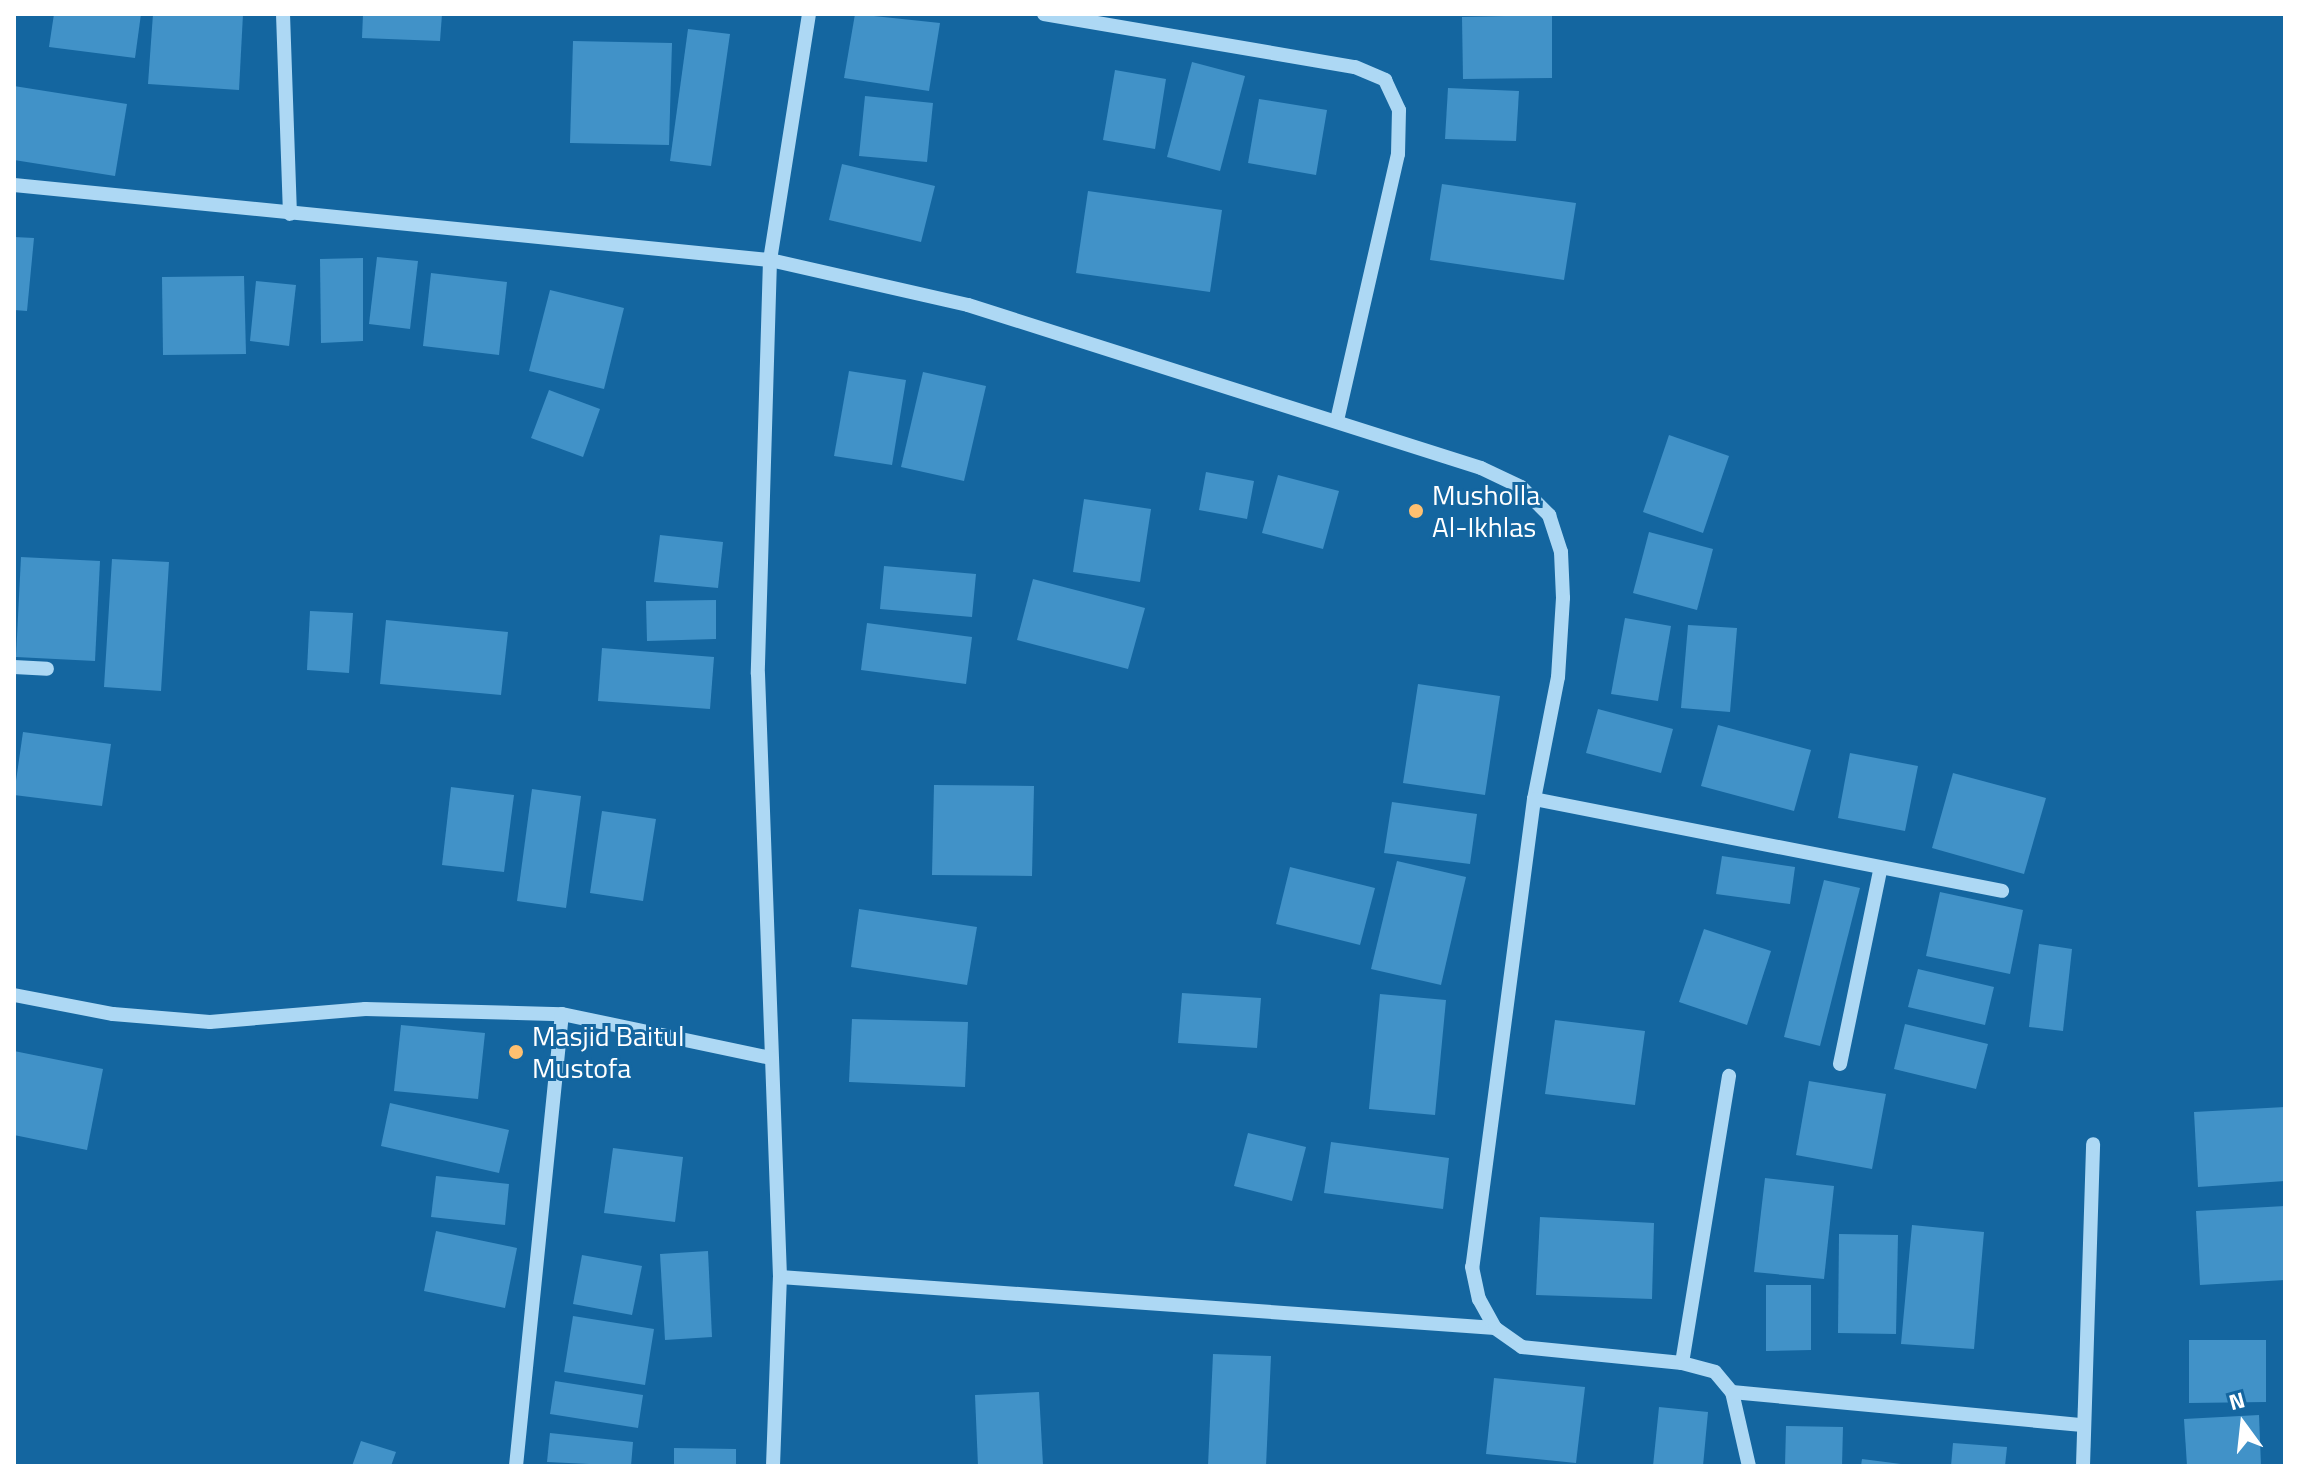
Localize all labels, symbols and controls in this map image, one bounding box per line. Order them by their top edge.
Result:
place label: Musholla Al-Ikhlas [1432,478,1540,544]
marker: Musholla Al-Ikhlas [1407,502,1425,520]
place label: Masjid Baitul Mustofa [532,1019,684,1085]
marker: Masjid Baitul Mustofa [507,1043,525,1061]
text: N [2225,1382,2249,1419]
north arrow [2203,1384,2283,1464]

